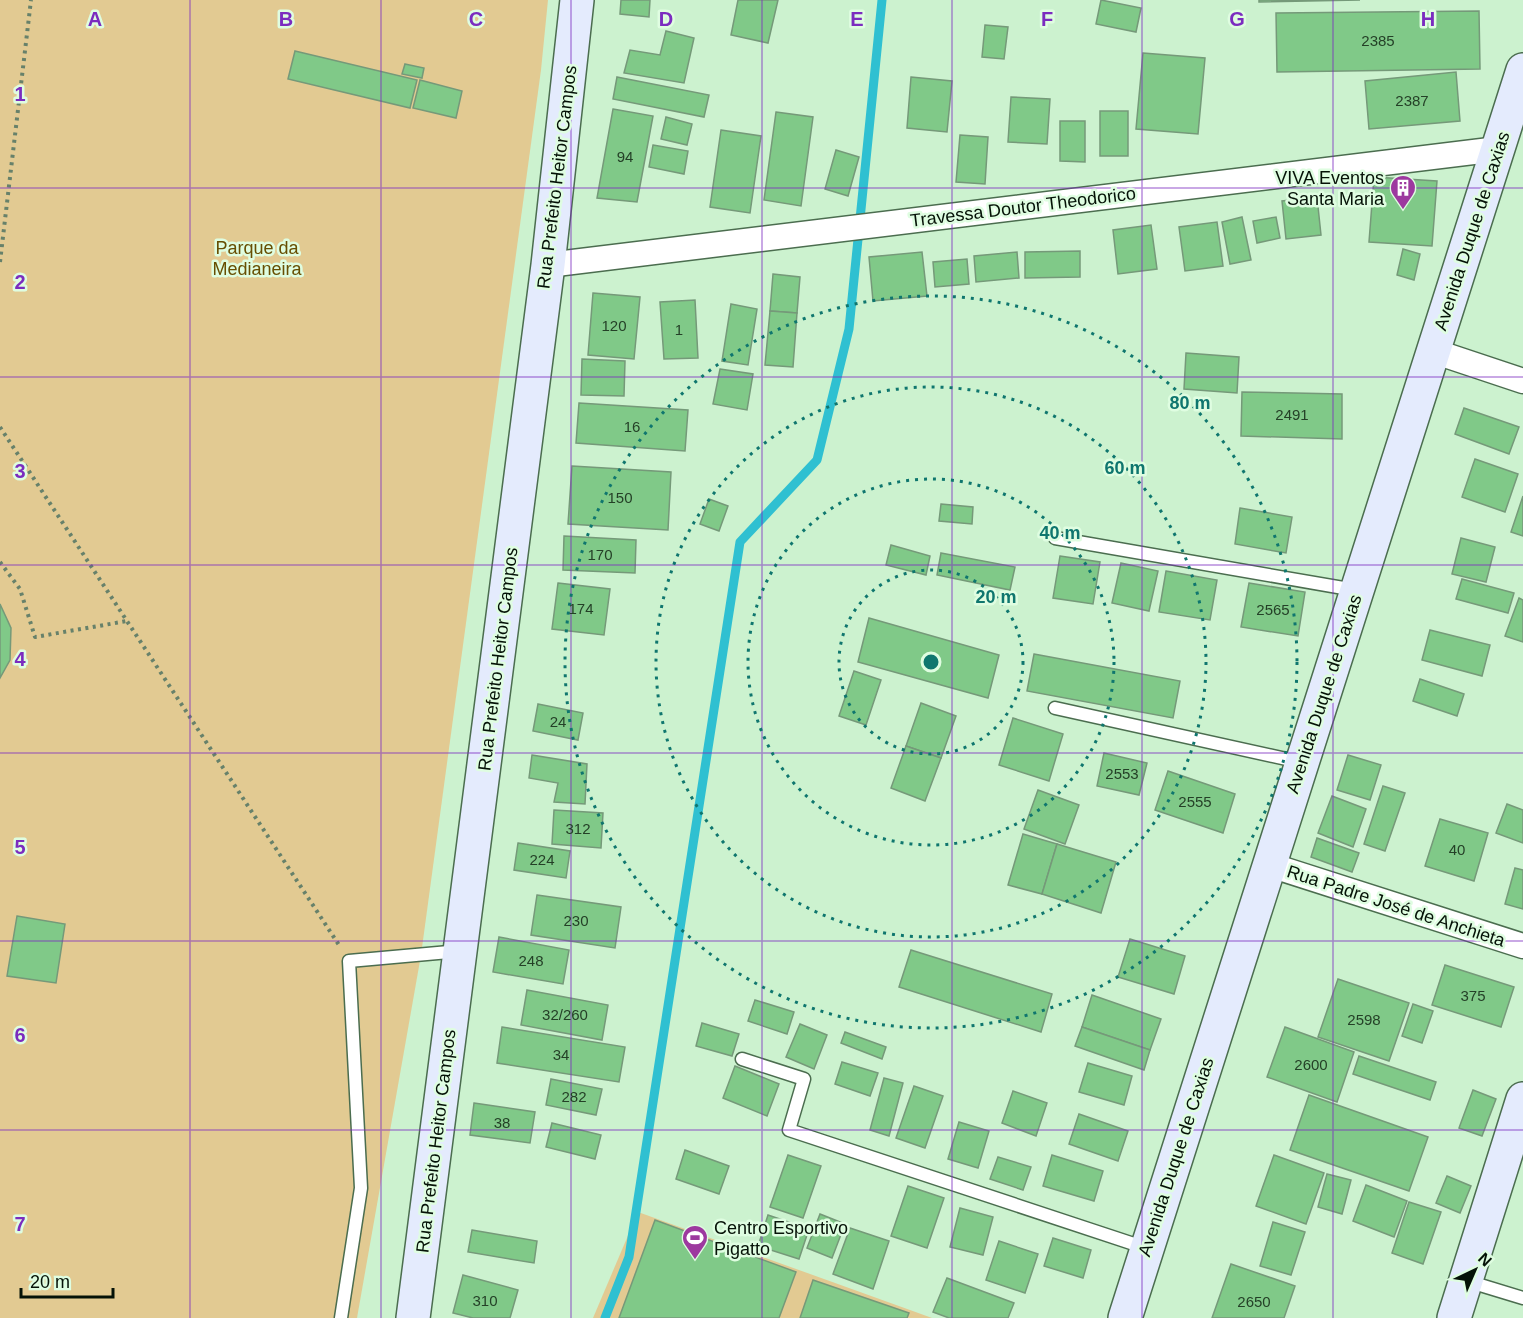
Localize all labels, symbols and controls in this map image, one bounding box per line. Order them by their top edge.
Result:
text: A [88,8,102,30]
text: B [279,8,293,30]
text: C [469,8,483,30]
text: D [659,8,673,30]
text: E [850,8,864,30]
text: F [1041,8,1053,30]
text: G [1229,8,1245,30]
text: H [1421,8,1435,30]
house number: 2385 [1361,32,1395,49]
street label: Rua Prefeito Heitor Campos [533,64,581,290]
text: 1 [14,83,26,105]
house number: 2387 [1395,92,1429,109]
street label: Avenida Duque de Caxias [1430,129,1514,333]
house number: 94 [617,148,633,165]
place label: VIVA Eventos Santa Maria [1275,168,1385,209]
building icon: VIVA Eventos Santa Maria [1388,173,1418,211]
street label: Travessa Doutor Theodorico [909,183,1137,231]
park label: Parque da Medianeira [212,238,303,279]
text: 2 [14,271,26,293]
house number: 120 [601,317,627,334]
house number: 1 [675,321,683,338]
text: 80 m [1169,393,1211,413]
house number: 2491 [1275,406,1309,423]
house number: 16 [624,418,640,435]
text: 60 m [1104,458,1146,478]
text: 3 [14,460,26,482]
house number: 150 [607,489,633,506]
text: 40 m [1039,523,1081,543]
street label: Rua Prefeito Heitor Campos [474,546,522,772]
house number: 170 [587,546,613,563]
text: 20 m [975,587,1017,607]
street label: Avenida Duque de Caxias [1282,592,1366,796]
house number: 174 [568,600,594,617]
house number: 2565 [1256,601,1290,618]
text: 4 [14,648,26,670]
centre of rings [921,652,941,672]
house number: 24 [550,713,566,730]
house number: 2553 [1105,765,1139,782]
house number: 2555 [1178,793,1212,810]
house number: 312 [565,820,591,837]
text: 5 [14,836,26,858]
house number: 40 [1449,841,1465,858]
house number: 224 [529,851,555,868]
street label: Rua Padre José de Anchieta [1284,861,1509,951]
house number: 230 [563,912,589,929]
house number: 248 [518,952,544,969]
house number: 375 [1460,987,1486,1004]
house number: 32/260 [542,1006,588,1023]
house number: 2598 [1347,1011,1381,1028]
text: 6 [14,1024,26,1046]
street label: Rua Prefeito Heitor Campos [412,1028,460,1254]
house number: 34 [553,1046,569,1063]
street label: Avenida Duque de Caxias [1134,1055,1218,1259]
house number: 2600 [1294,1056,1328,1073]
house number: 282 [561,1088,587,1105]
house number: 38 [494,1114,510,1131]
text: 7 [14,1213,26,1235]
place label: Centro Esportivo Pigatto [714,1218,848,1259]
sports icon: Centro Esportivo Pigatto [680,1223,710,1261]
north arrow [1445,1240,1505,1300]
text: N [1475,1249,1495,1270]
scale bar [21,1261,112,1299]
text: 20 m [30,1272,70,1292]
house number: 310 [472,1292,498,1309]
house number: 2650 [1237,1293,1271,1310]

